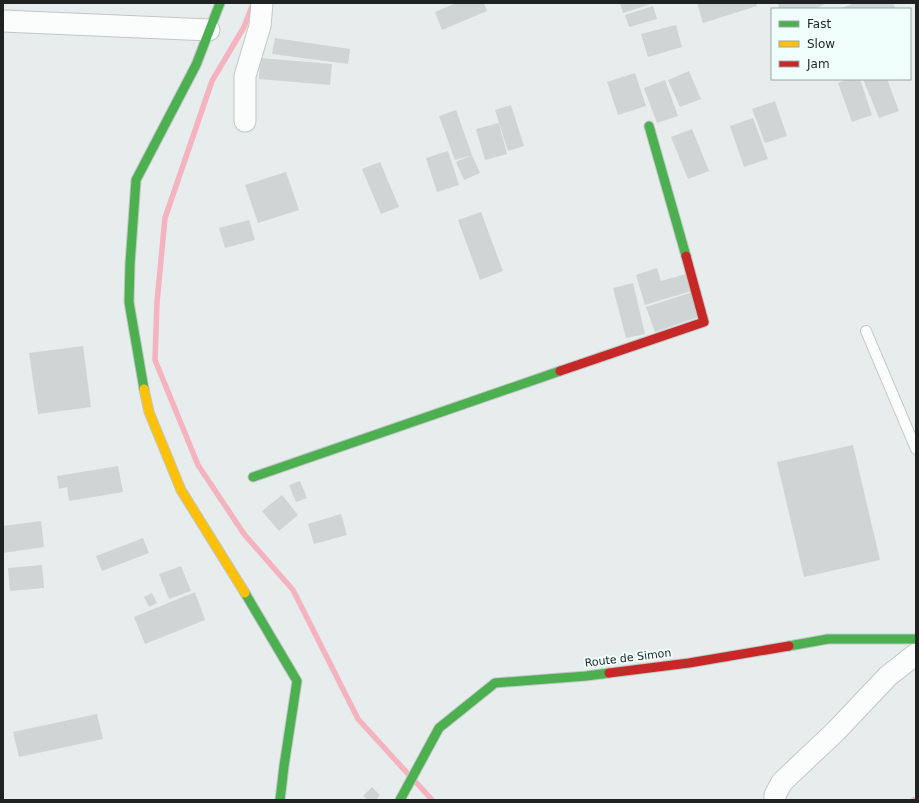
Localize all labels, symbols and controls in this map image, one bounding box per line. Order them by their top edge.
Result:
legend [771,8,911,80]
text: Fast [807,17,831,31]
text: Slow [807,37,835,51]
text: Jam [806,57,830,71]
street label: Route de Simon [584,646,672,670]

